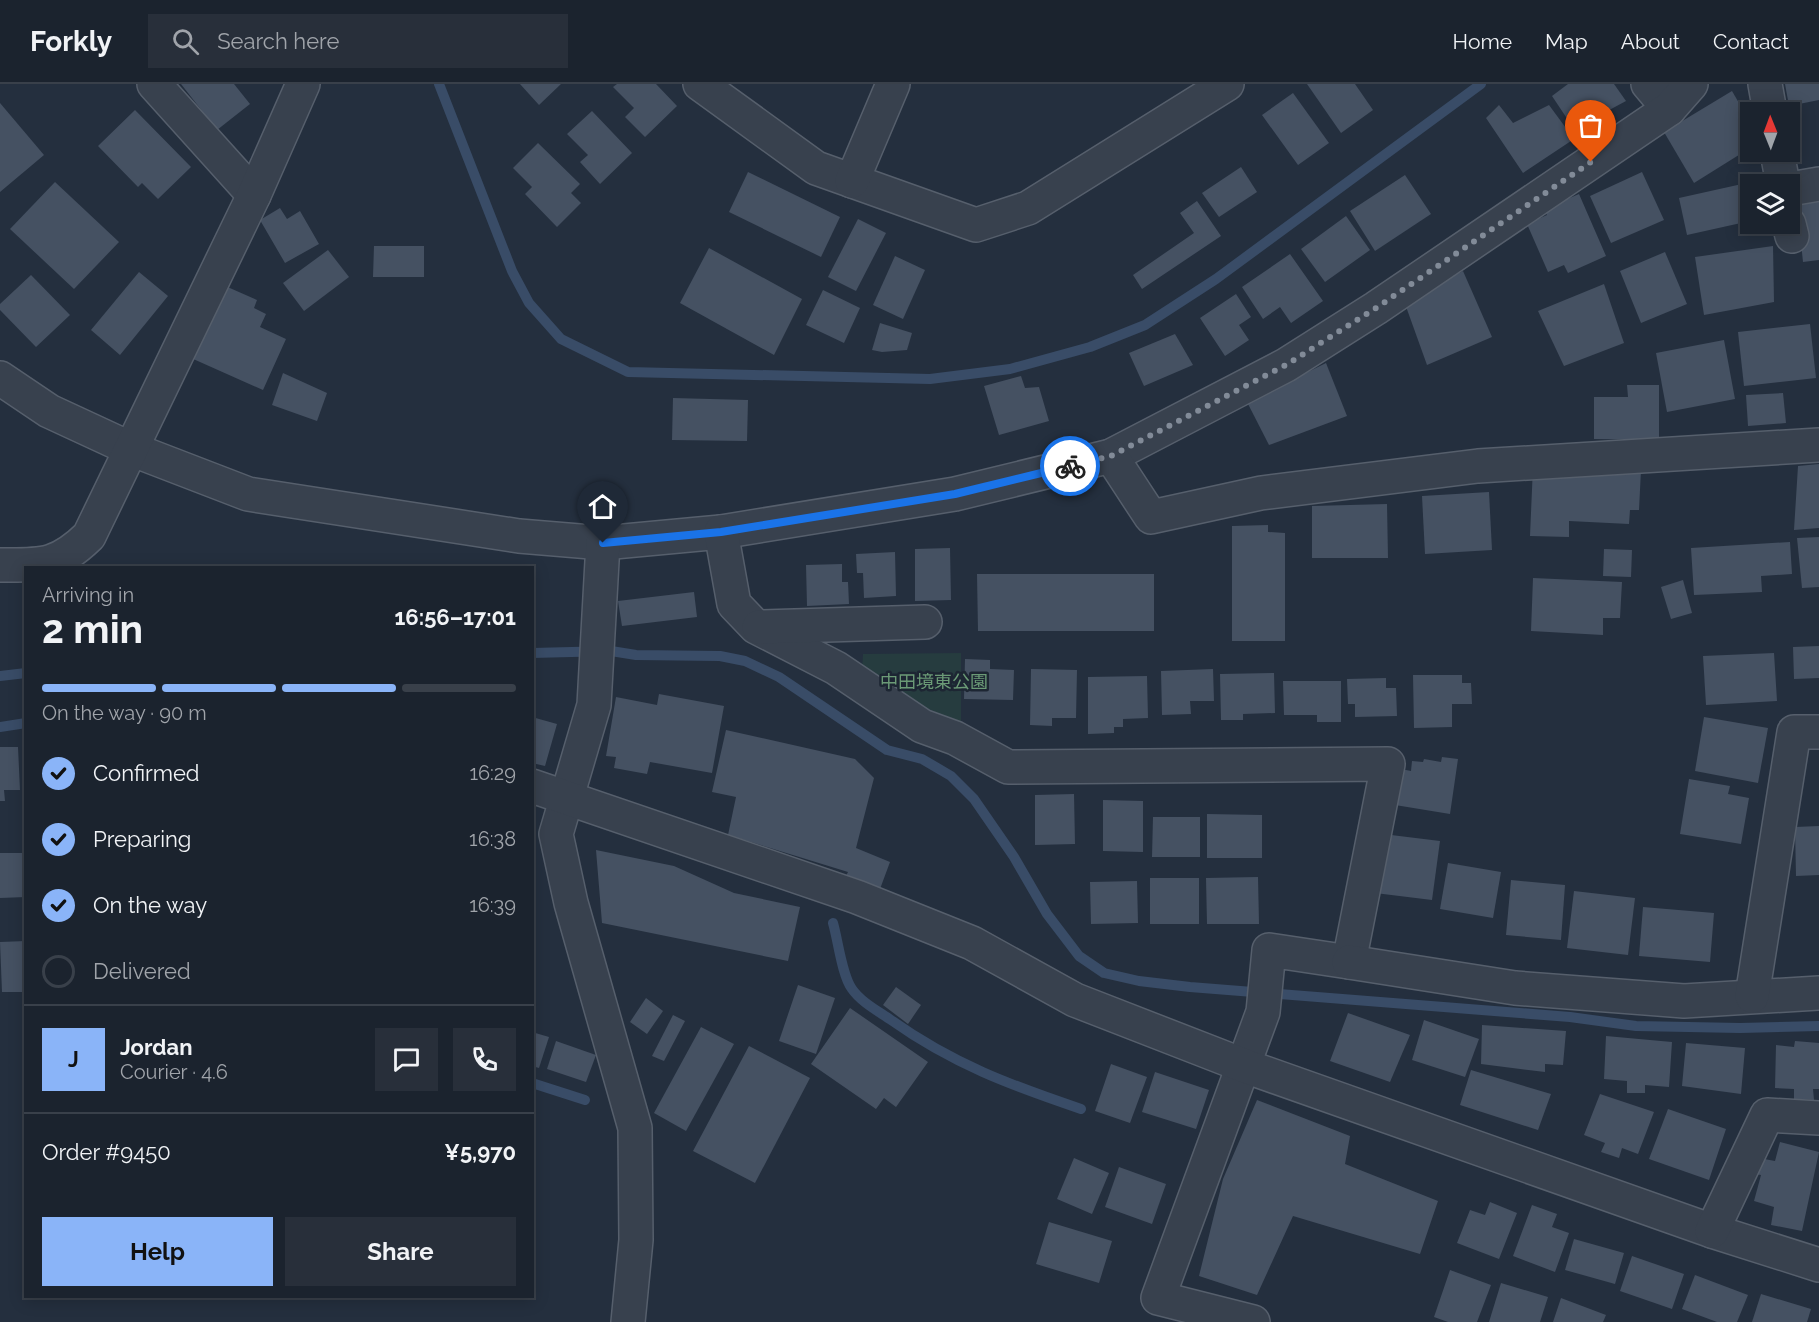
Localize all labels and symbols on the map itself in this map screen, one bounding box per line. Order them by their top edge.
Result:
pin [1565,100,1616,162]
north arrow [1740,102,1800,162]
courier [1040,436,1100,496]
pin [577,481,628,543]
park label: 中田境東公園 [880,671,988,692]

